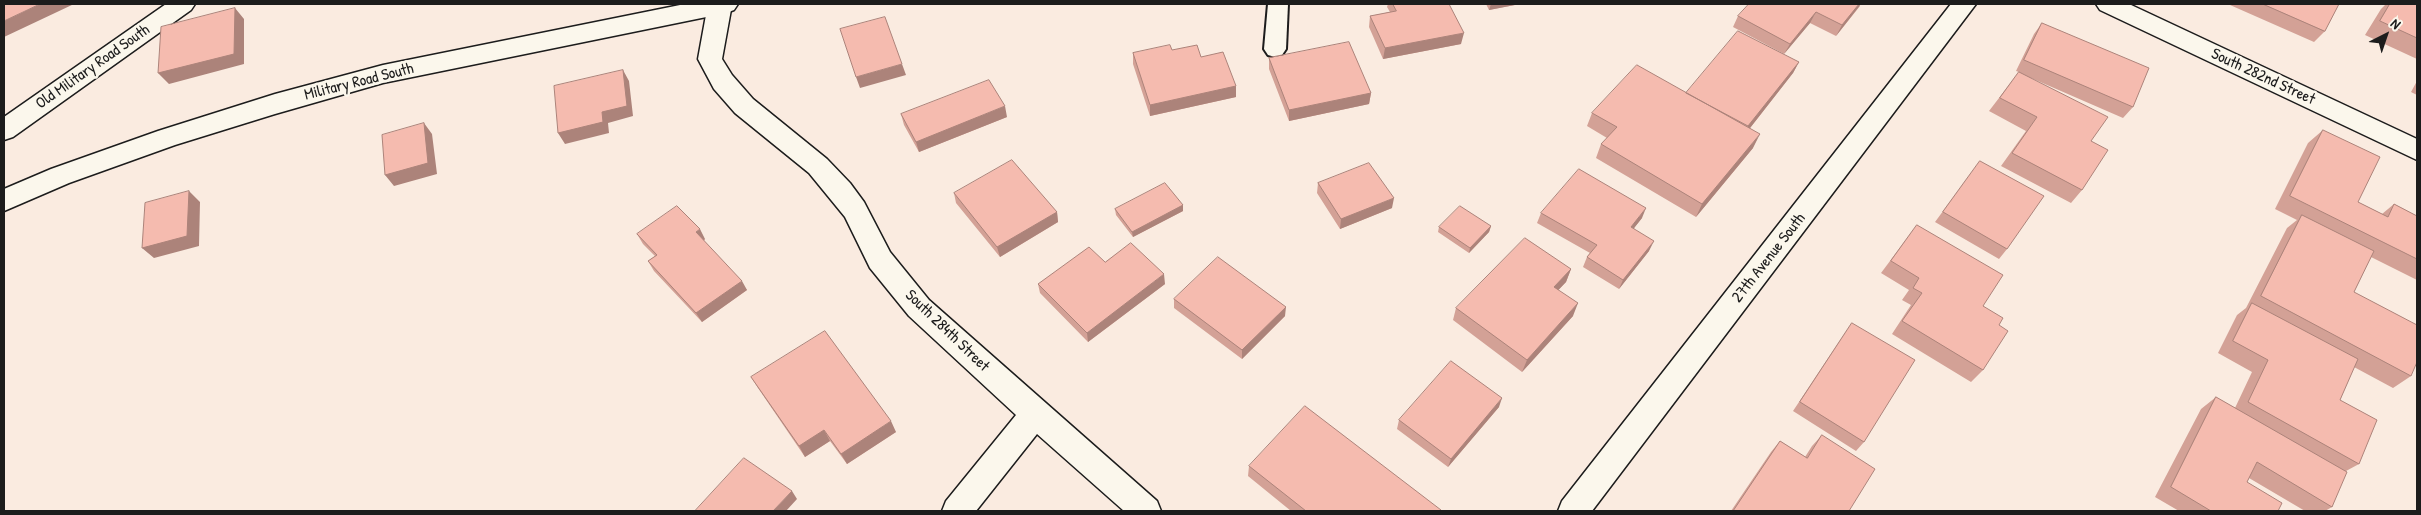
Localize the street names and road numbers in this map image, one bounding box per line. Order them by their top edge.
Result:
street label: Old Military Road South [32,21,154,113]
street label: South 282nd Street [2208,45,2318,109]
street label: Military Road South [303,59,415,105]
street label: 27th Avenue South [1728,210,1810,306]
street label: South 284th Street [901,286,993,376]

